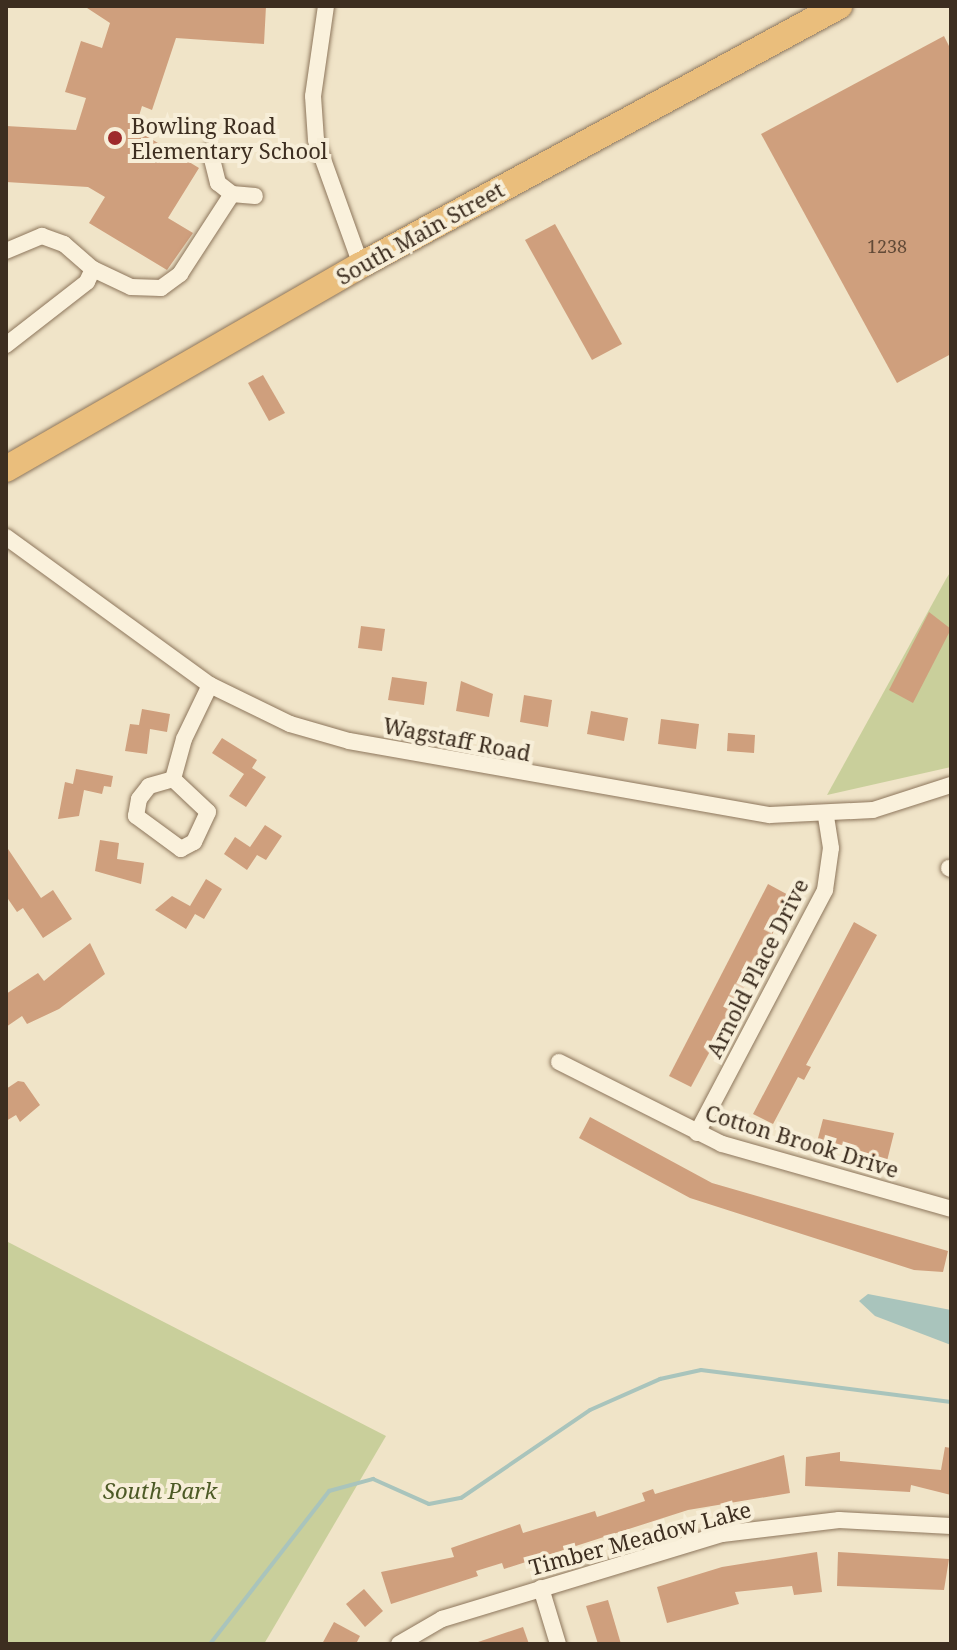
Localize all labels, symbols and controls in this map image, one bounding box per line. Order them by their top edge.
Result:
place label: Bowling Road Elementary School [131,112,328,164]
marker: Bowling Road Elementary School [106,129,124,147]
street label: South Main Street [332,176,508,290]
house number: 1238 [867,235,907,257]
street label: Wagstaff Road [381,712,533,766]
street label: Arnold Place Drive [700,874,814,1062]
street label: Cotton Brook Drive [702,1099,902,1183]
park label: South Park [103,1478,217,1504]
street label: Timber Meadow Lake [526,1496,754,1580]

